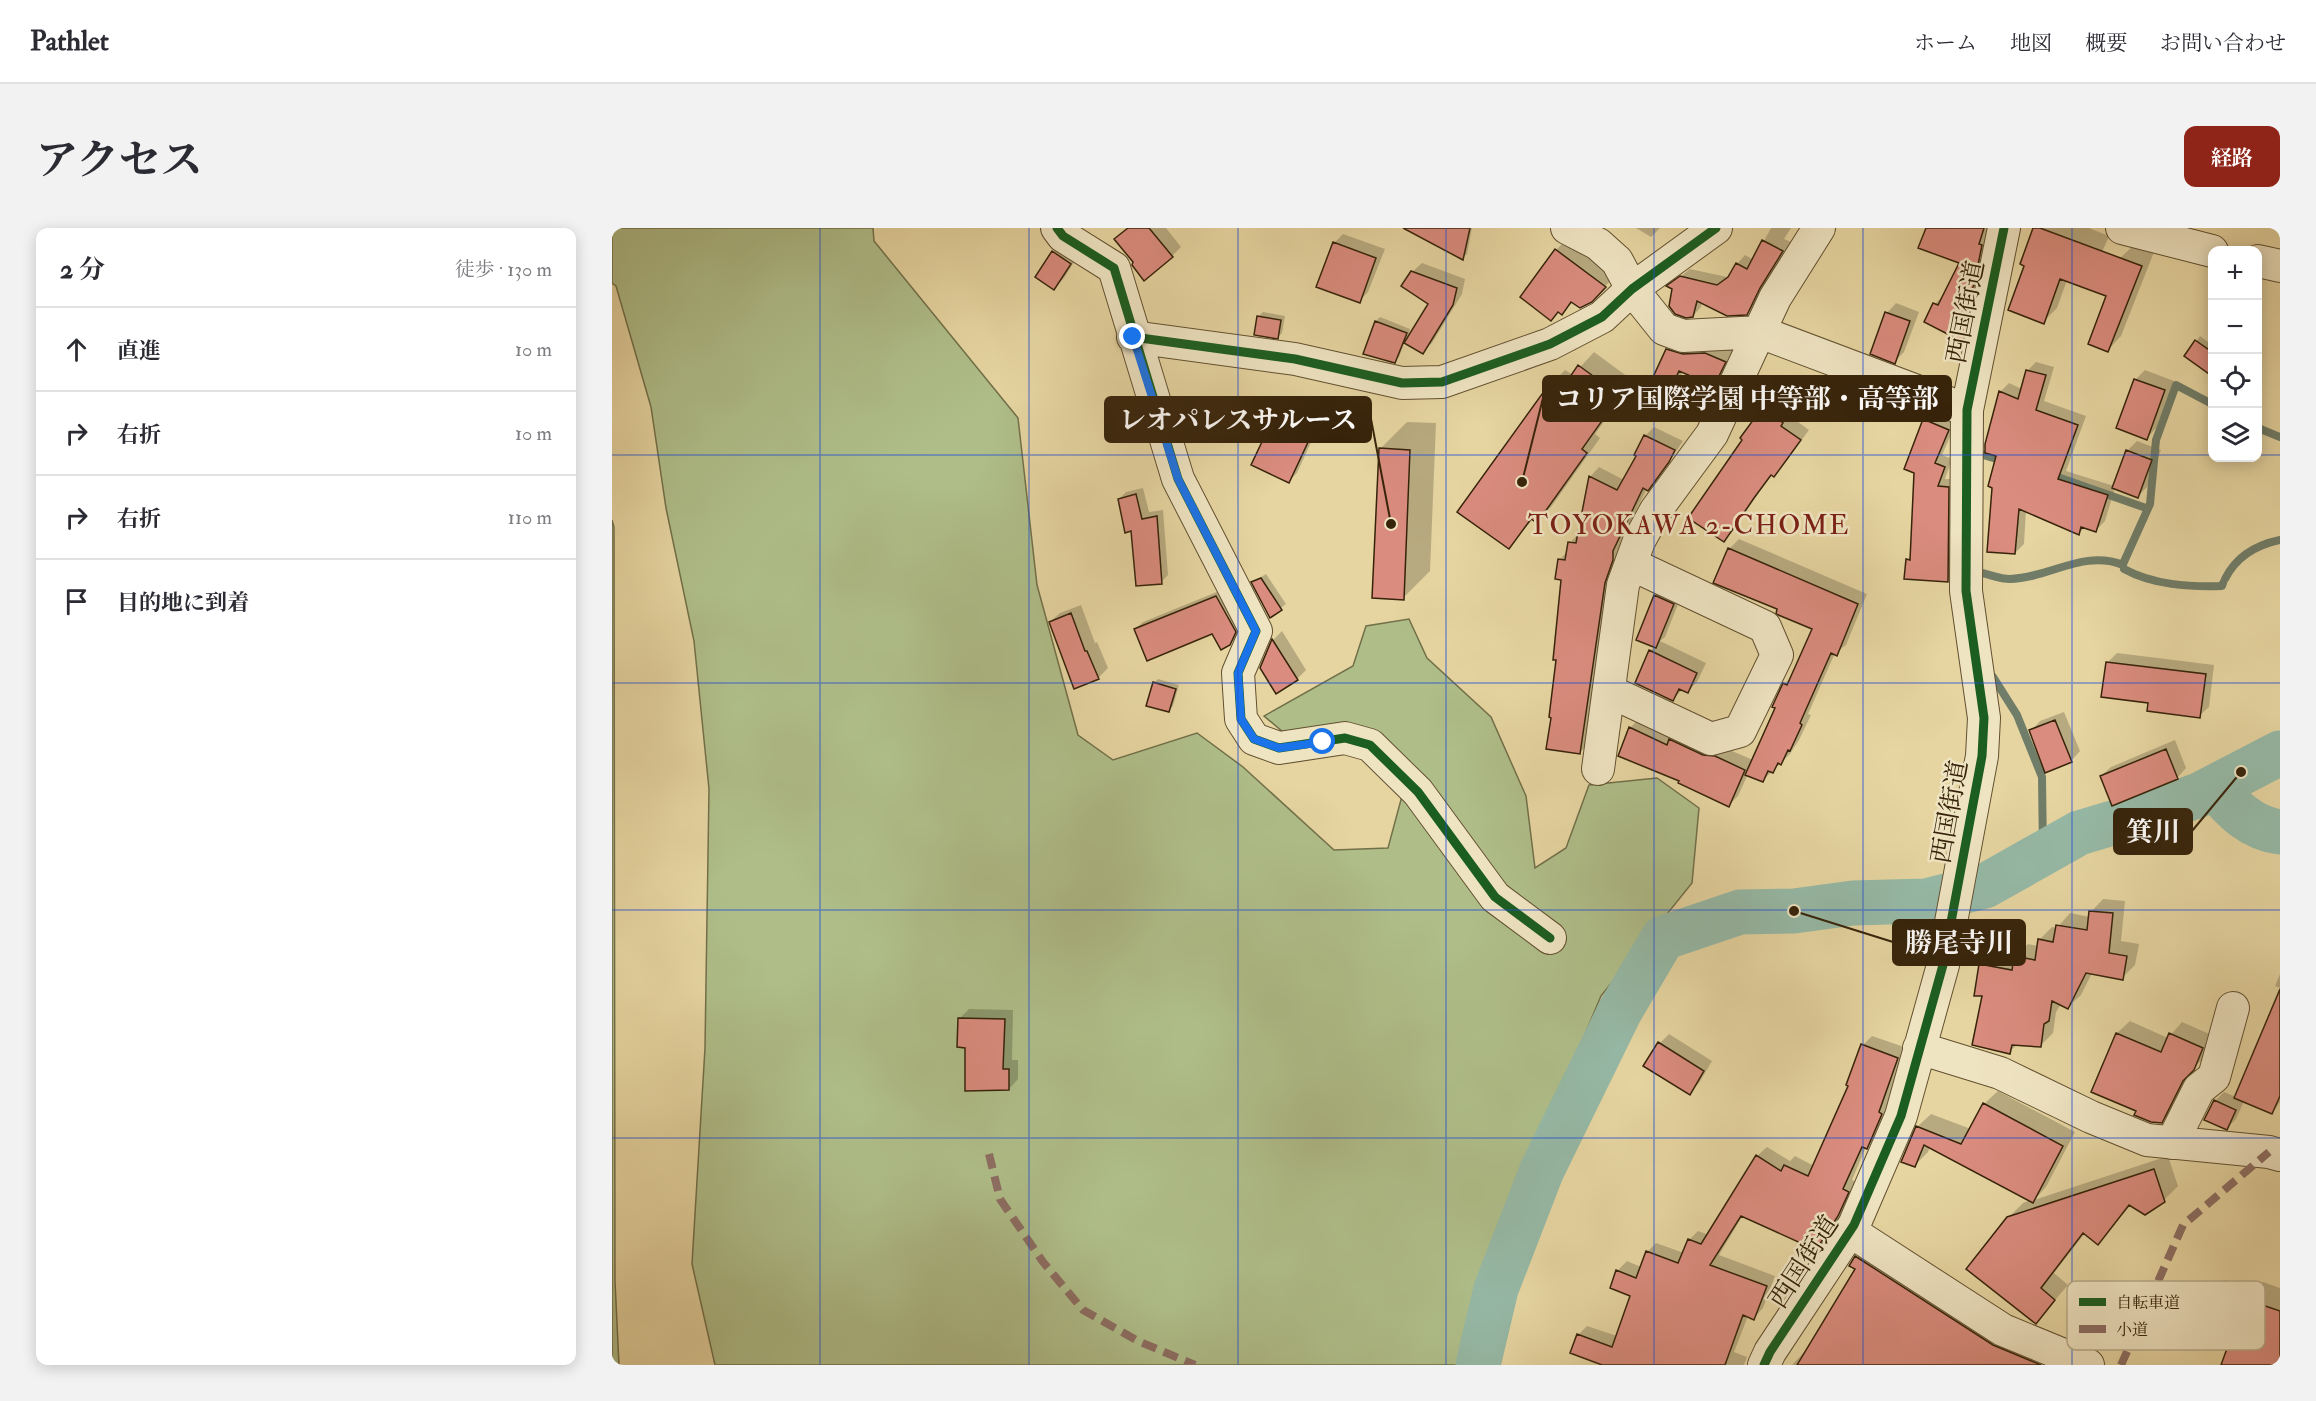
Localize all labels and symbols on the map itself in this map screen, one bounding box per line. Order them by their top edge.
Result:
street label: 西国街道 [1940,258,1992,366]
route end [1119,323,1145,349]
callout: コリア国際学園 中等部・高等部 [1543,376,1951,421]
text: コリア国際学園 中等部・高等部 [1555,383,1939,416]
callout: レオパレスサルース [1105,397,1371,442]
text: レオパレスサルース [1119,404,1357,437]
district label: TOYOKAWA 2-CHOME [1528,509,1850,542]
route start [1309,728,1335,754]
street label: 西国街道 [1925,758,1975,866]
callout: 箕川 [2114,809,2192,854]
text: 箕川 [2126,816,2180,849]
callout: 勝尾寺川 [1893,920,2025,965]
text: 勝尾寺川 [1905,927,2013,960]
street label: 西国街道 [1762,1210,1846,1314]
legend [2067,1281,2265,1350]
text: 自転車道 [2116,1293,2180,1313]
text: 小道 [2116,1320,2148,1340]

